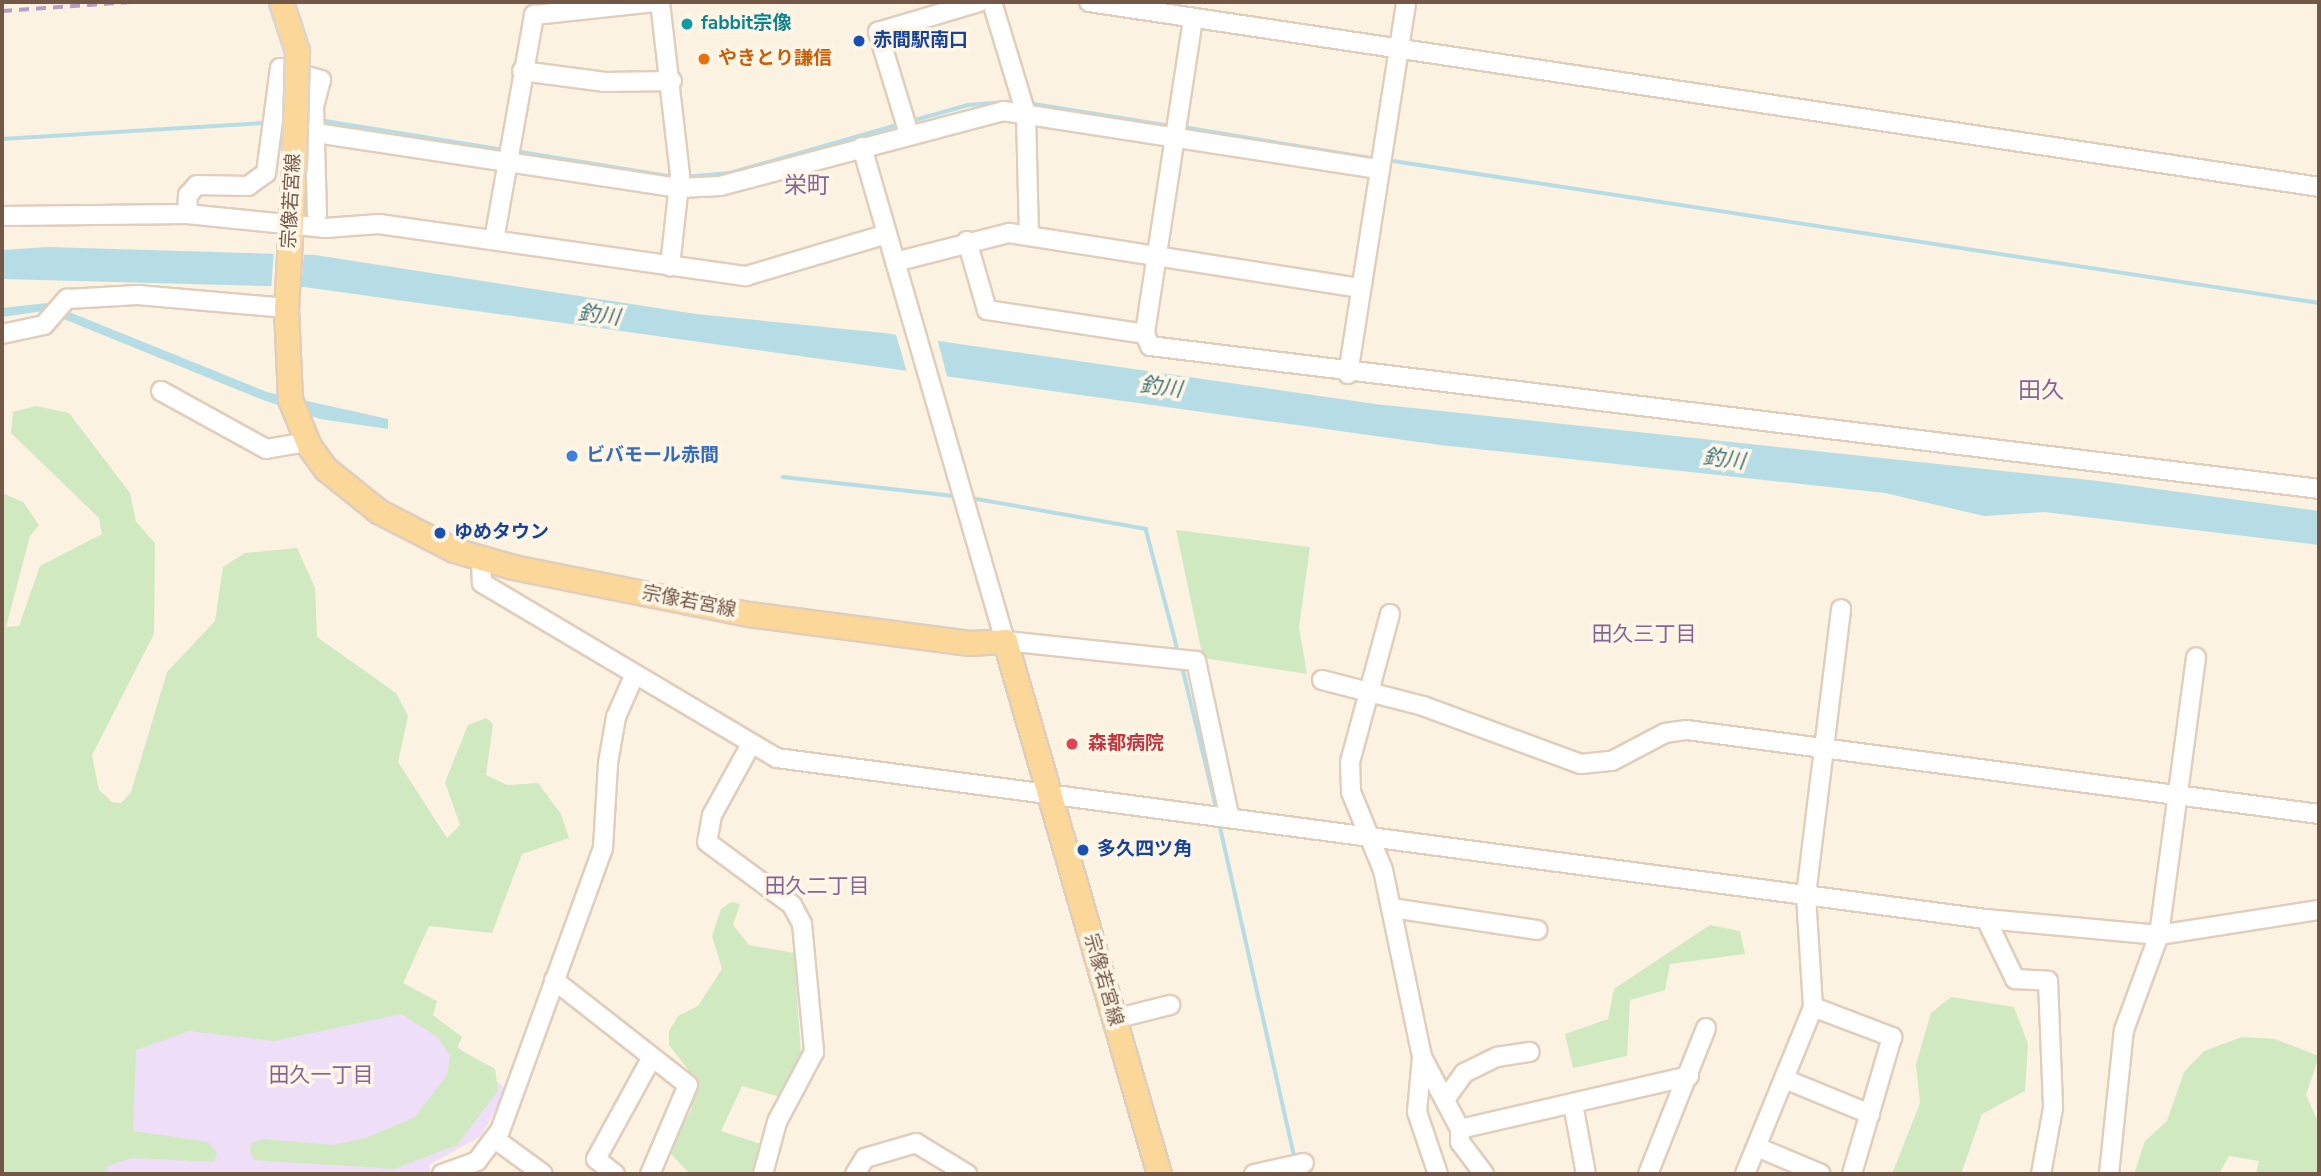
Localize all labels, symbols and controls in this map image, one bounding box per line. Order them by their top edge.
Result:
place label: fabbit宗像 [701,13,791,35]
marker: fabbit宗像 [679,16,695,32]
place label: 赤間駅南口 [873,30,968,52]
marker: 赤間駅南口 [851,33,867,49]
place label: やきとり謙信 [718,48,832,70]
marker: やきとり謙信 [696,51,712,67]
street label: 宗像若宮線 [278,153,306,249]
district label: 栄町 [784,172,830,200]
water label: 釣川 [577,300,621,330]
water label: 釣川 [1139,372,1183,402]
district label: 田久 [2018,377,2064,405]
water label: 釣川 [1702,444,1746,474]
place label: ビバモール赤間 [586,445,719,467]
marker: ビバモール赤間 [564,448,580,464]
place label: ゆめタウン [454,522,549,544]
marker: ゆめタウン [432,525,448,541]
street label: 宗像若宮線 [640,582,738,622]
district label: 田久三丁目 [1592,621,1696,647]
place label: 森都病院 [1088,733,1164,755]
marker: 森都病院 [1062,734,1082,754]
place label: 多久四ツ角 [1097,839,1192,861]
marker: 多久四ツ角 [1075,842,1091,858]
district label: 田久二丁目 [765,873,869,899]
street label: 宗像若宮線 [1079,931,1127,1029]
district label: 田久一丁目 [269,1062,373,1088]

